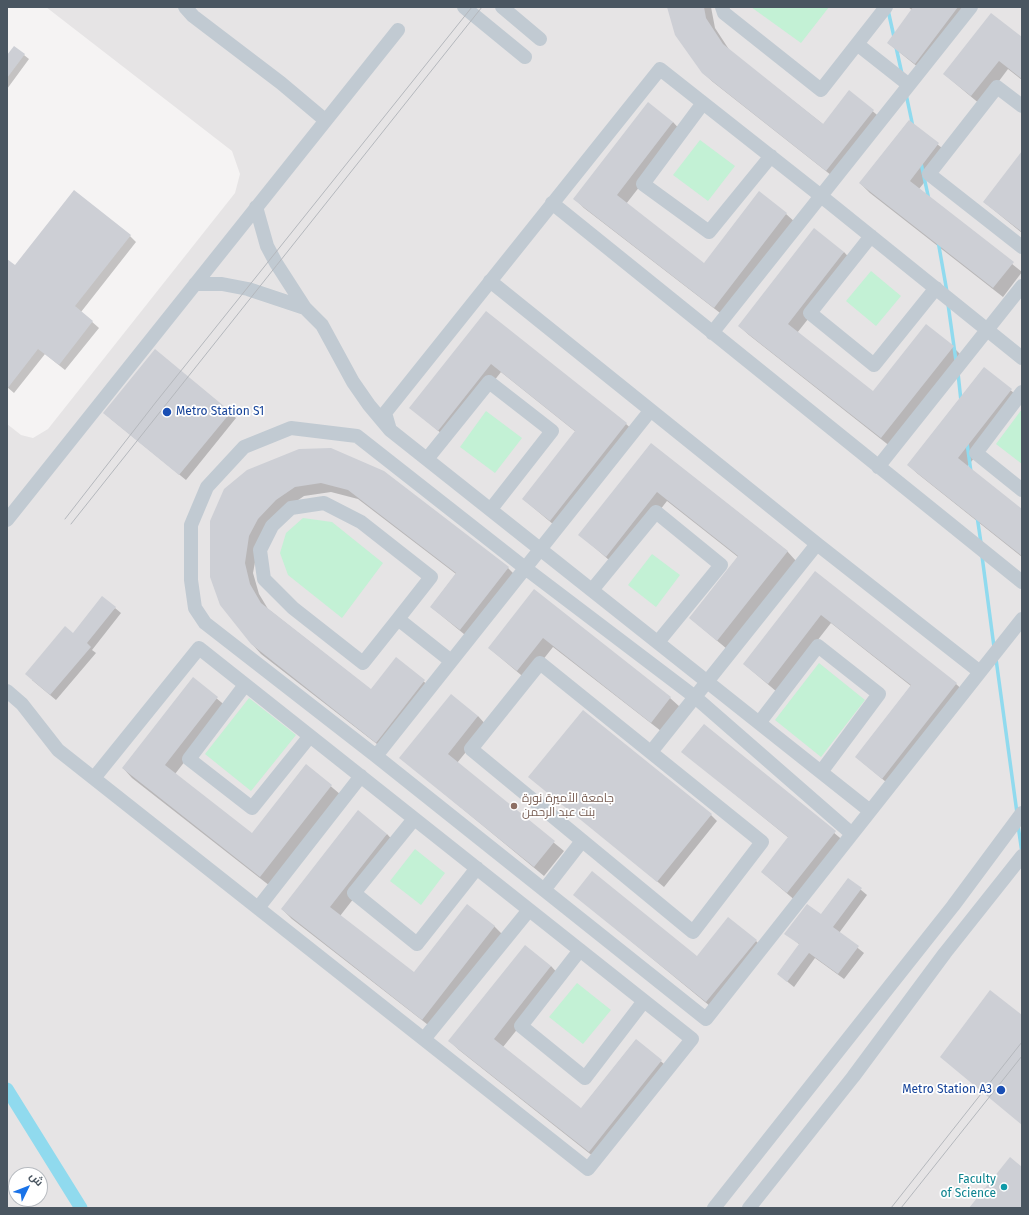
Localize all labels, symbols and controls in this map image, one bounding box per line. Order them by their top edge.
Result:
place label: Metro Station S1 [176,405,264,419]
marker: Metro Station S1 [161,406,173,418]
place label: جامعة الأميرة نورة بنت عبد الرحمن [522,792,614,820]
marker: جامعة الأميرة نورة بنت عبد الرحمن [509,801,519,811]
place label: Metro Station A3 [902,1083,992,1097]
marker: Metro Station A3 [995,1084,1007,1096]
north arrow [8,1167,48,1207]
text: ش [27,1170,46,1189]
place label: Faculty of Science [941,1173,996,1201]
marker: Faculty of Science [999,1182,1009,1192]

